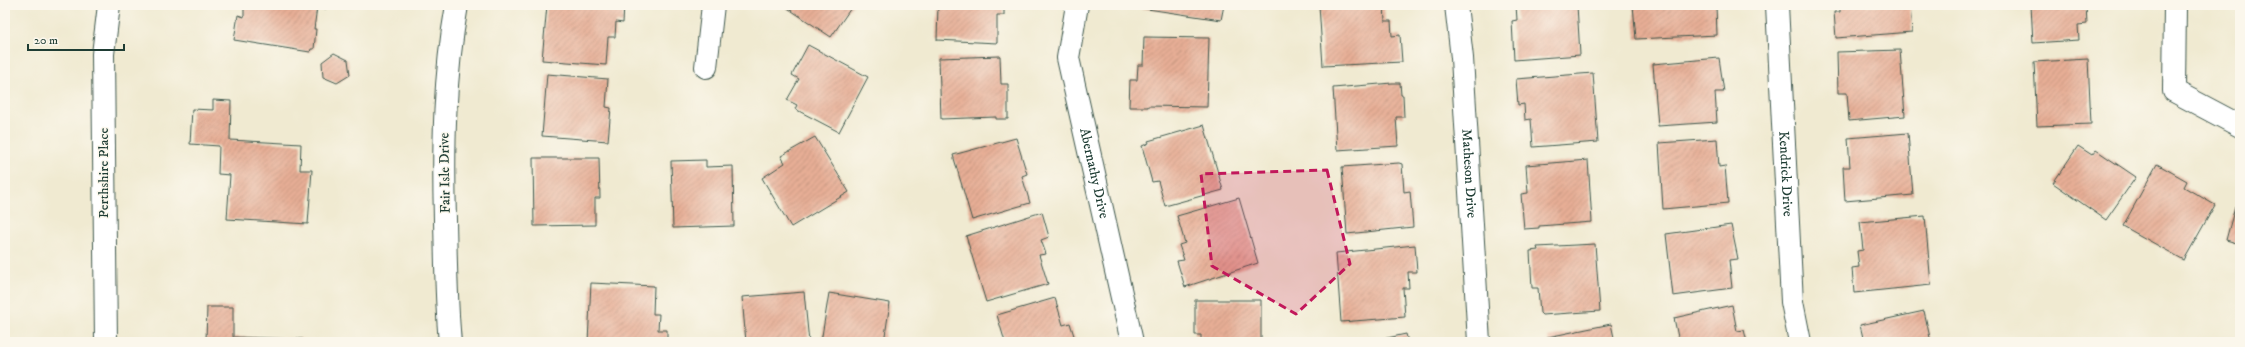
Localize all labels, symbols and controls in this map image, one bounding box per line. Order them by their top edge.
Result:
scale bar [28,26,124,52]
text: 20 m [34,33,58,48]
street label: Abernathy Drive [1075,126,1113,221]
street label: Perthshire Place [95,128,113,218]
street label: Matheson Drive [1457,128,1481,219]
street label: Kendrick Drive [1774,130,1797,217]
street label: Fair Isle Drive [435,132,455,213]

